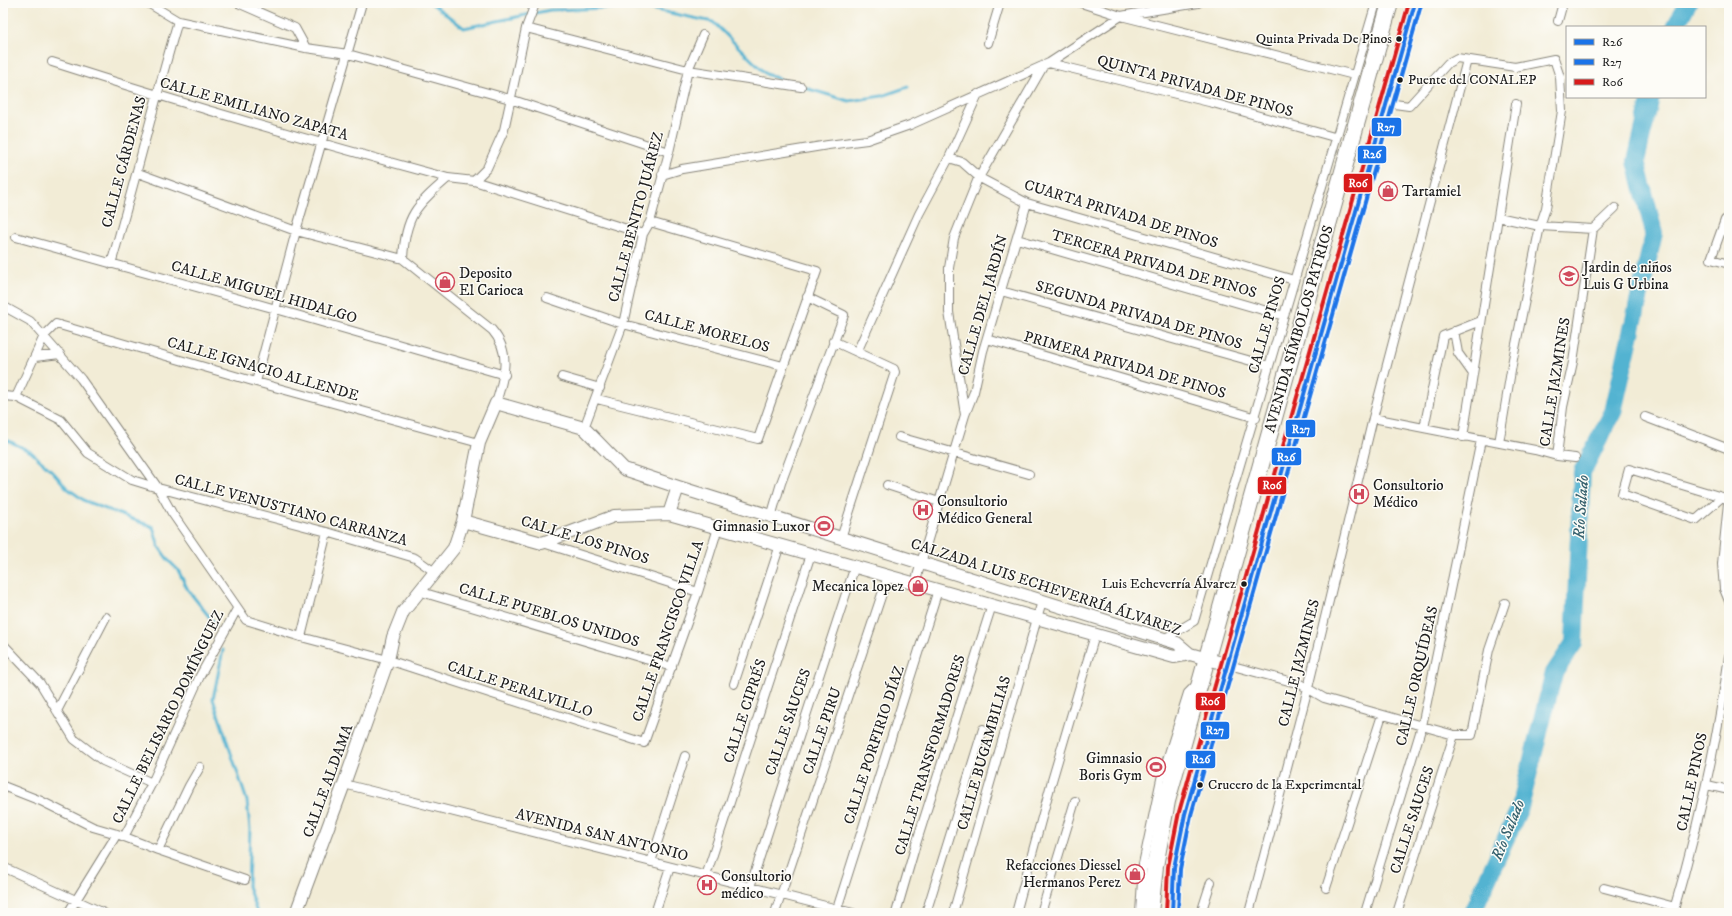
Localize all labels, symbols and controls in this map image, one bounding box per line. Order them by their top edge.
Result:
legend [1566,26,1706,98]
place label: Quinta Privada De Pinos [1256,30,1392,48]
marker: Quinta Privada De Pinos [1394,34,1404,44]
text: R26 [1602,35,1623,50]
street label: QUINTA PRIVADA DE PINOS [1095,51,1295,121]
text: R27 [1602,55,1622,70]
place label: Puente del CONALEP [1408,71,1537,89]
street label: CALLE EMILIANO ZAPATA [158,73,351,145]
marker: Puente del CONALEP [1395,75,1405,85]
text: R06 [1602,75,1623,90]
street label: CALLE CÁRDENAS [96,94,151,230]
line badge: R27 [1371,117,1402,137]
text: R27 [1377,121,1395,135]
street label: CALLE BENITO JUÁREZ [603,129,668,304]
line badge: R26 [1357,145,1387,164]
text: R26 [1363,148,1382,162]
line badge: R06 [1343,173,1373,193]
street label: CUARTA PRIVADA DE PINOS [1022,175,1220,253]
text: R06 [1349,177,1369,191]
shop icon: Tartamiel [1377,180,1399,202]
place label: Tartamiel [1402,182,1461,201]
street label: AVENIDA SÍMBOLOS PATRIOS [1259,223,1338,435]
street label: TERCERA PRIVADA DE PINOS [1049,226,1259,302]
street label: CALLE DEL JARDÍN [953,232,1012,378]
street label: CALLE MIGUEL HIDALGO [169,256,359,328]
place label: Jardin de niños Luis G Urbina [1581,258,1672,294]
place label: Deposito El Carioca [459,264,524,300]
school or university icon: Jardin de niños Luis G Urbina [1558,265,1580,287]
shop icon: Deposito El Carioca [434,271,456,293]
street label: CALLE PINOS [1244,274,1290,376]
street label: SEGUNDA PRIVADA DE PINOS [1033,276,1245,354]
street label: CALLE MORELOS [642,305,772,357]
street label: CALLE JAZMINES [1535,316,1575,448]
street label: PRIMERA PRIVADA DE PINOS [1022,327,1228,403]
street label: CALLE IGNACIO ALLENDE [165,333,361,406]
line badge: R27 [1285,419,1316,438]
text: R27 [1292,423,1310,437]
line badge: R26 [1271,447,1302,466]
text: R26 [1277,451,1296,465]
street label: CALLE VENUSTIANO CARRANZA [172,470,410,550]
water label: Río Salado [1569,474,1593,541]
line badge: R06 [1257,476,1287,495]
place label: Consultorio Médico [1373,476,1444,512]
text: R06 [1263,479,1283,493]
hospital icon: Consultorio Médico [1348,483,1370,505]
place label: Consultorio Médico General [937,492,1033,528]
hospital icon: Consultorio Médico General [912,499,934,521]
street label: CALLE LOS PINOS [519,511,652,569]
sports icon: Gimnasio Luxor [813,515,835,537]
place label: Gimnasio Luxor [713,517,810,536]
street label: CALZADA LUIS ECHEVERRÍA ÁLVAREZ [908,533,1185,640]
street label: CALLE FRANCISCO VILLA [628,537,708,724]
shop icon: Mecanica lopez [907,575,929,597]
place label: Luis Echeverría Álvarez [1102,575,1236,593]
place label: Mecanica lopez [812,577,904,596]
street label: CALLE PUEBLOS UNIDOS [457,578,642,652]
marker: Luis Echeverría Álvarez [1239,579,1249,589]
street label: CALLE JAZMINES [1274,597,1324,729]
street label: CALLE ORQUÍDEAS [1391,604,1442,748]
street label: CALLE BELISARIO DOMÍNGUEZ [107,606,228,827]
street label: CALLE TRANSFORMADORES [890,652,970,858]
street label: CALLE CIPRÉS [719,656,771,765]
street label: CALLE PERALVILLO [445,657,595,721]
street label: CALLE PORFIRIO DÍAZ [838,663,909,827]
street label: CALLE SAUCES [761,666,815,778]
street label: CALLE BUGAMBILIAS [953,674,1015,832]
street label: CALLE PIRU [798,684,846,777]
line badge: R06 [1195,692,1226,711]
text: R06 [1201,695,1221,709]
street label: CALLE ALDAMA [299,721,357,840]
line badge: R27 [1200,721,1230,740]
text: R27 [1206,724,1224,738]
street label: CALLE PINOS [1672,731,1712,833]
place label: Gimnasio Boris Gym [1079,749,1142,785]
line badge: R26 [1185,750,1216,769]
text: R26 [1192,753,1211,767]
sports icon: Gimnasio Boris Gym [1145,756,1167,778]
street label: CALLE SAUCES [1386,764,1438,876]
place label: Crucero de la Experimental [1208,776,1362,794]
marker: Crucero de la Experimental [1195,780,1205,790]
water label: Río Salado [1486,796,1529,864]
street label: AVENIDA SAN ANTONIO [514,804,690,866]
place label: Refacciones Diessel Hermanos Perez [1005,856,1121,892]
shop icon: Refacciones Diessel Hermanos Perez [1124,863,1146,885]
place label: Consultorio médico [721,867,792,903]
hospital icon: Consultorio médico [696,874,718,896]

